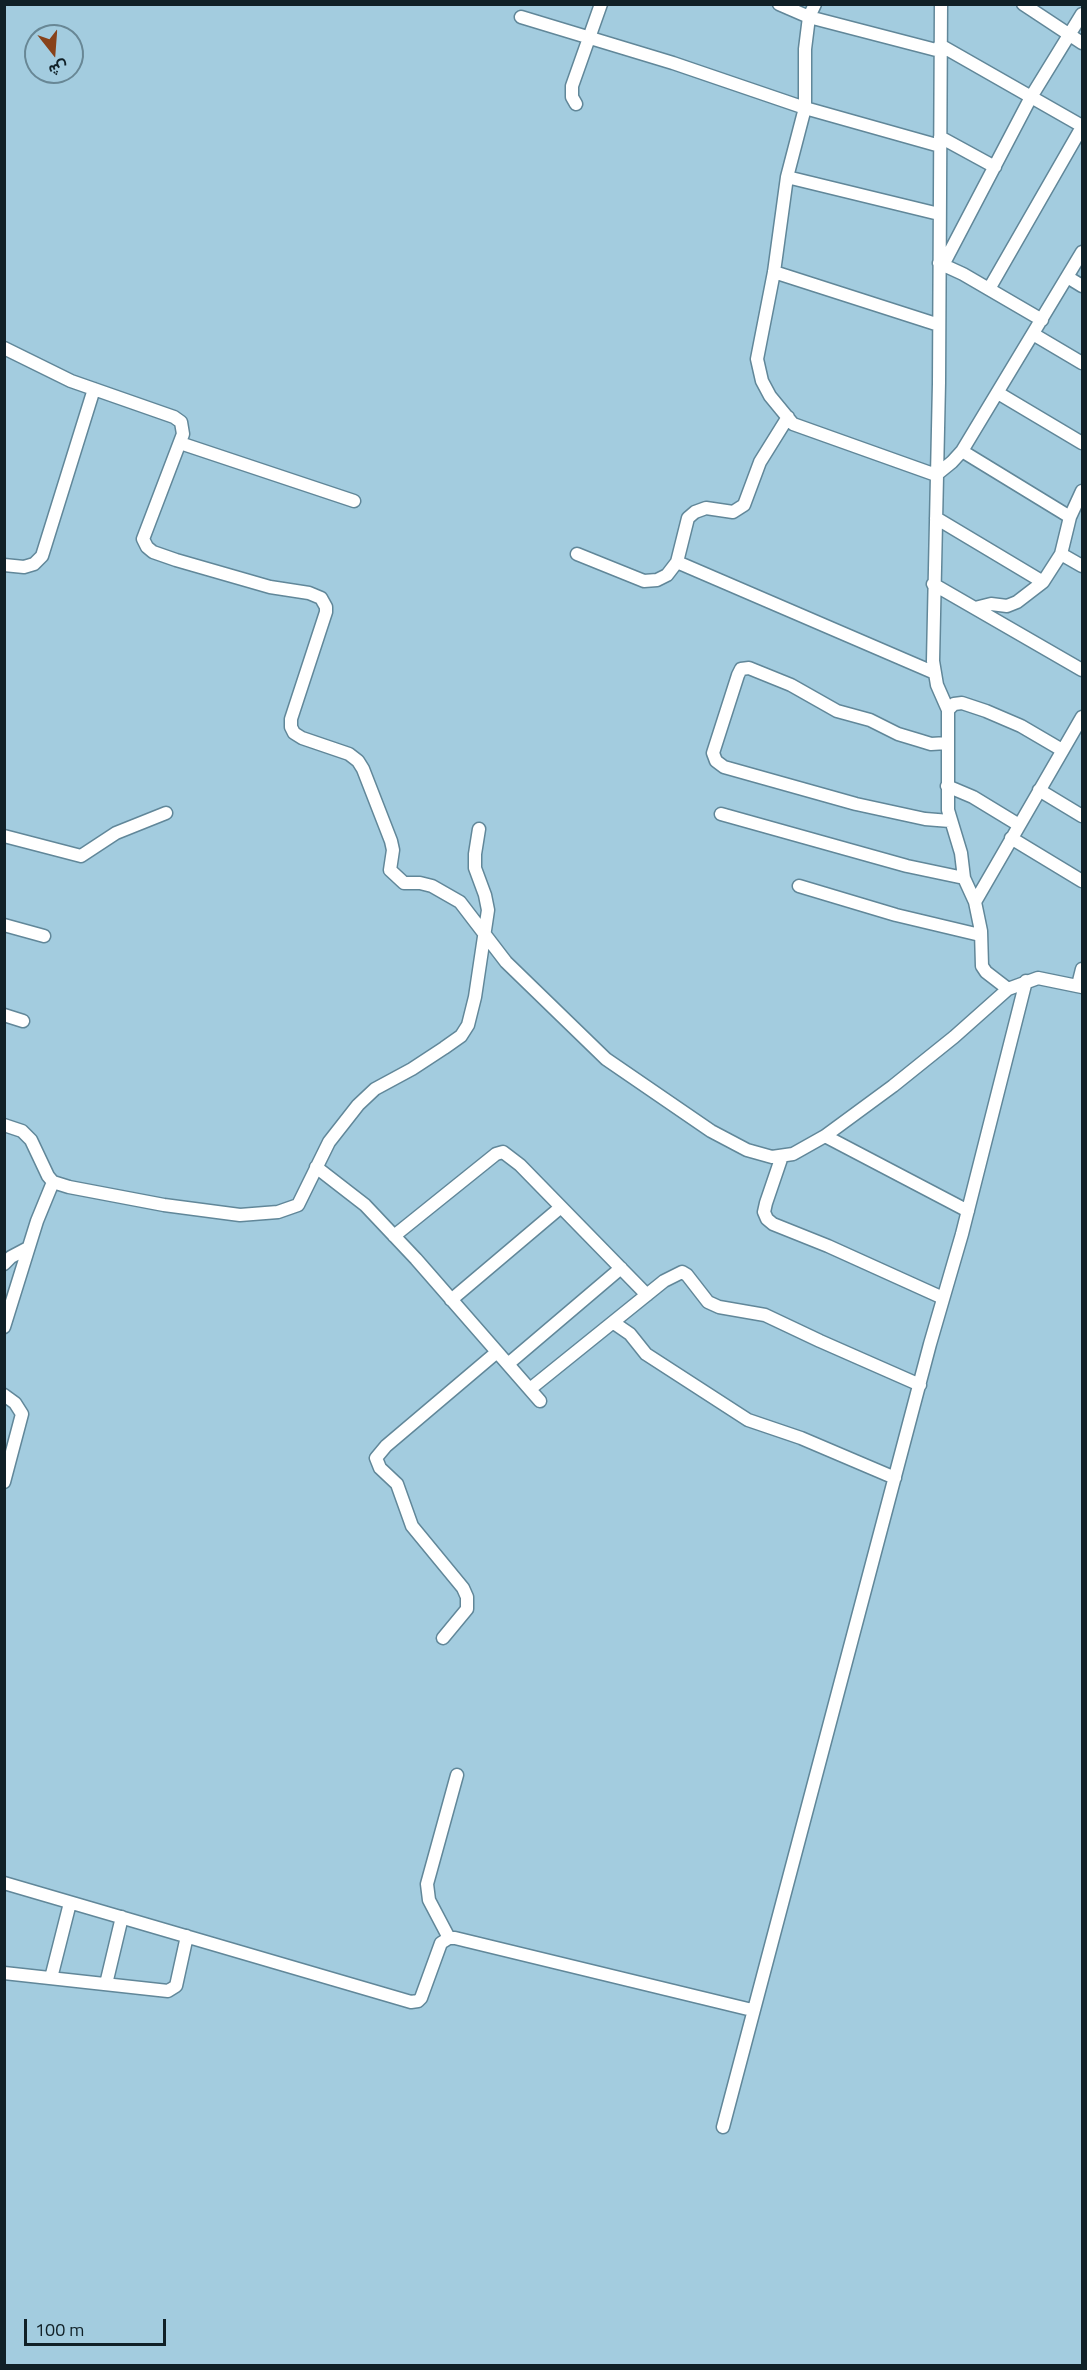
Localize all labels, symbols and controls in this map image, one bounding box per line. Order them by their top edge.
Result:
north arrow [24,24,84,84]
text: ش [46,55,71,84]
scale bar [27,2307,170,2345]
text: 100 m [35,2316,84,2343]

